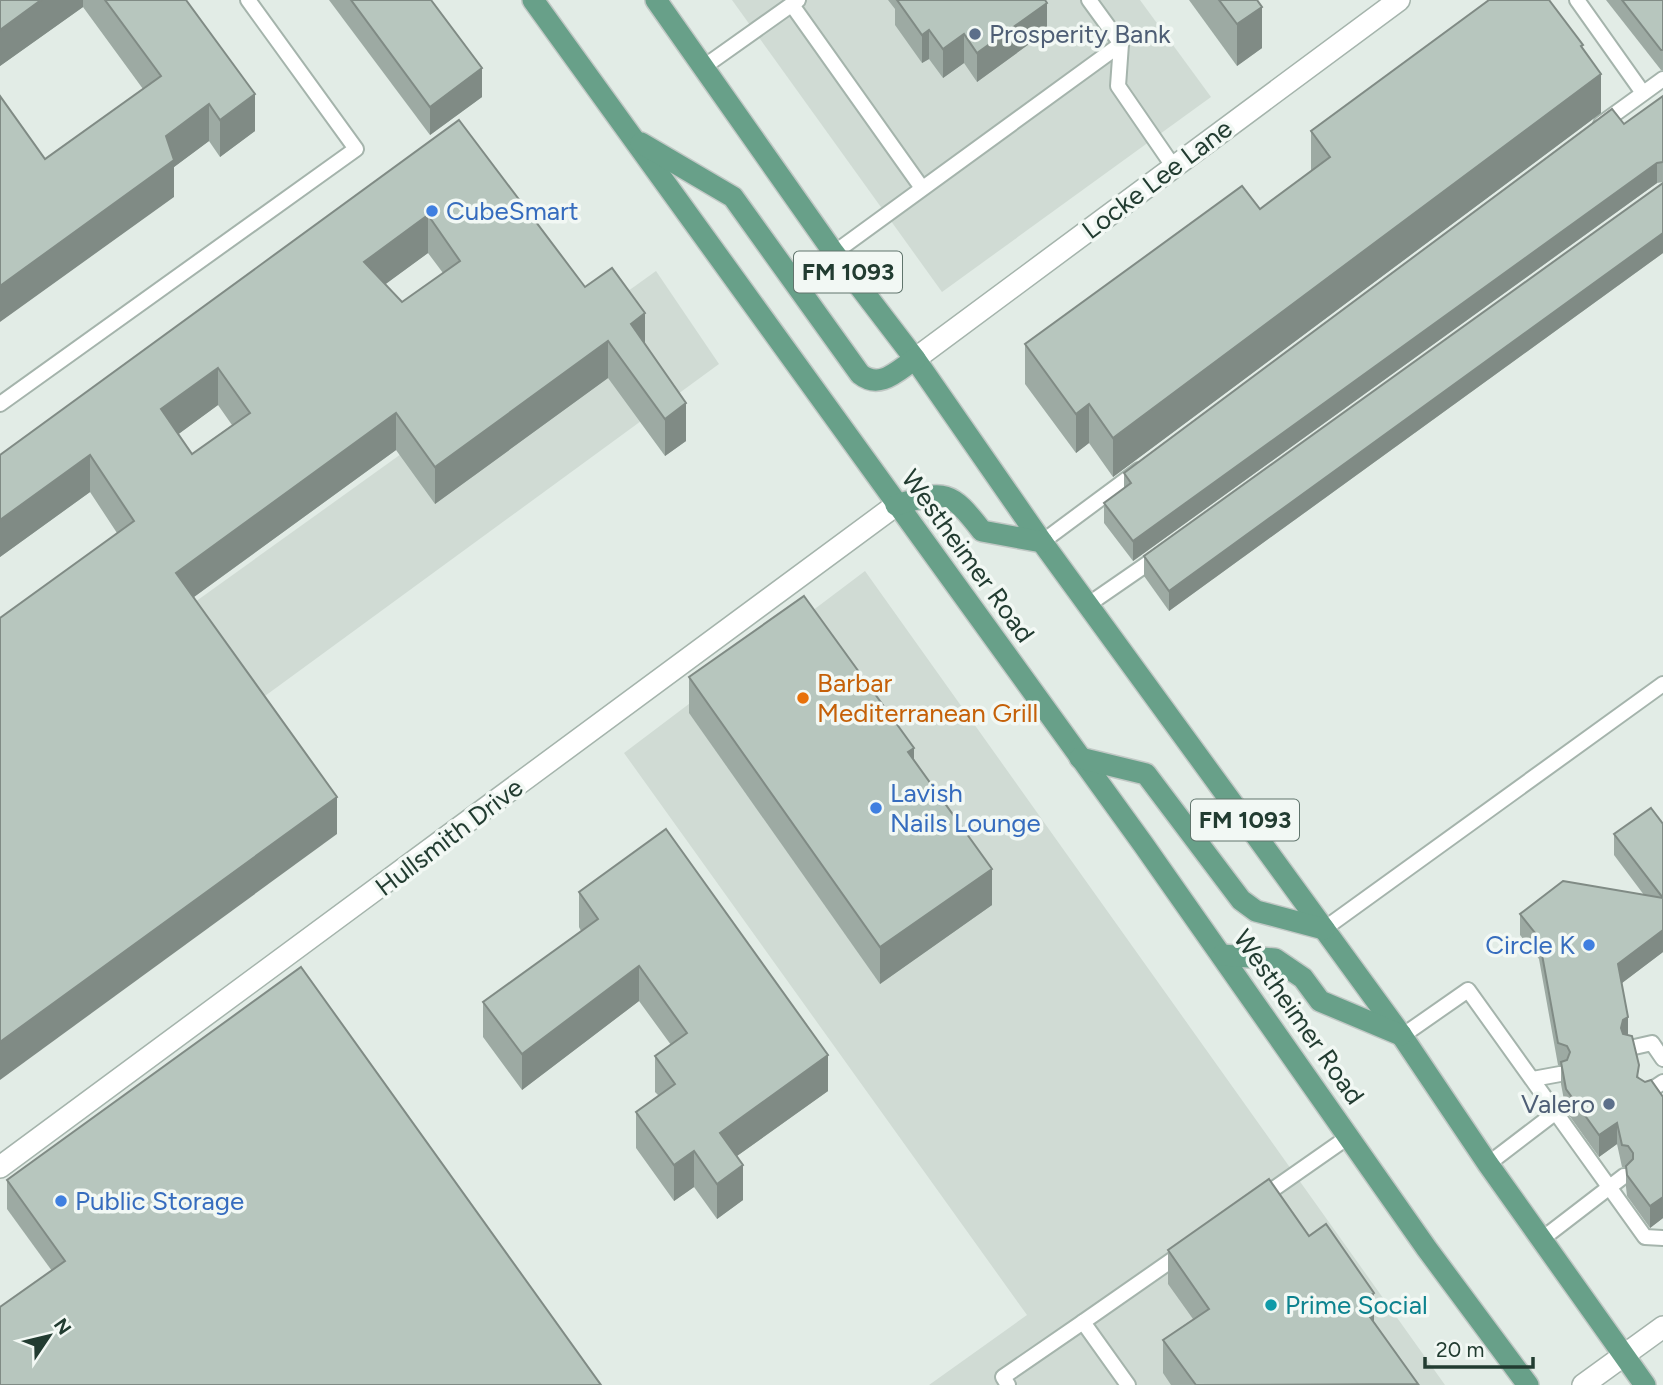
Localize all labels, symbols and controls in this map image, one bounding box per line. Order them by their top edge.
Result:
place label: Prosperity Bank [989,18,1171,50]
marker: Prosperity Bank [967,26,983,42]
street label: Locke Lee Lane [1076,112,1238,246]
place label: CubeSmart [446,195,579,227]
marker: CubeSmart [424,203,440,219]
road number: FM 1093 [794,251,902,292]
street label: Westheimer Road [894,463,1042,649]
place label: Barbar Mediterranean Grill [817,667,1038,729]
marker: Barbar Mediterranean Grill [795,690,811,706]
street label: Hullsmith Drive [369,771,529,903]
place label: Lavish Nails Lounge [890,777,1041,839]
marker: Lavish Nails Lounge [868,800,884,816]
road number: FM 1093 [1191,800,1299,840]
street label: Westheimer Road [1227,923,1371,1111]
place label: Circle K [1485,929,1575,961]
marker: Circle K [1581,937,1597,953]
place label: Valero [1521,1088,1595,1120]
marker: Valero [1601,1096,1617,1112]
place label: Public Storage [75,1185,244,1217]
marker: Public Storage [53,1193,69,1209]
place label: Prime Social [1285,1289,1428,1321]
marker: Prime Social [1263,1297,1279,1313]
north arrow [14,1301,84,1371]
text: N [49,1314,76,1339]
scale bar [1425,1326,1534,1370]
text: 20 m [1436,1337,1484,1362]

